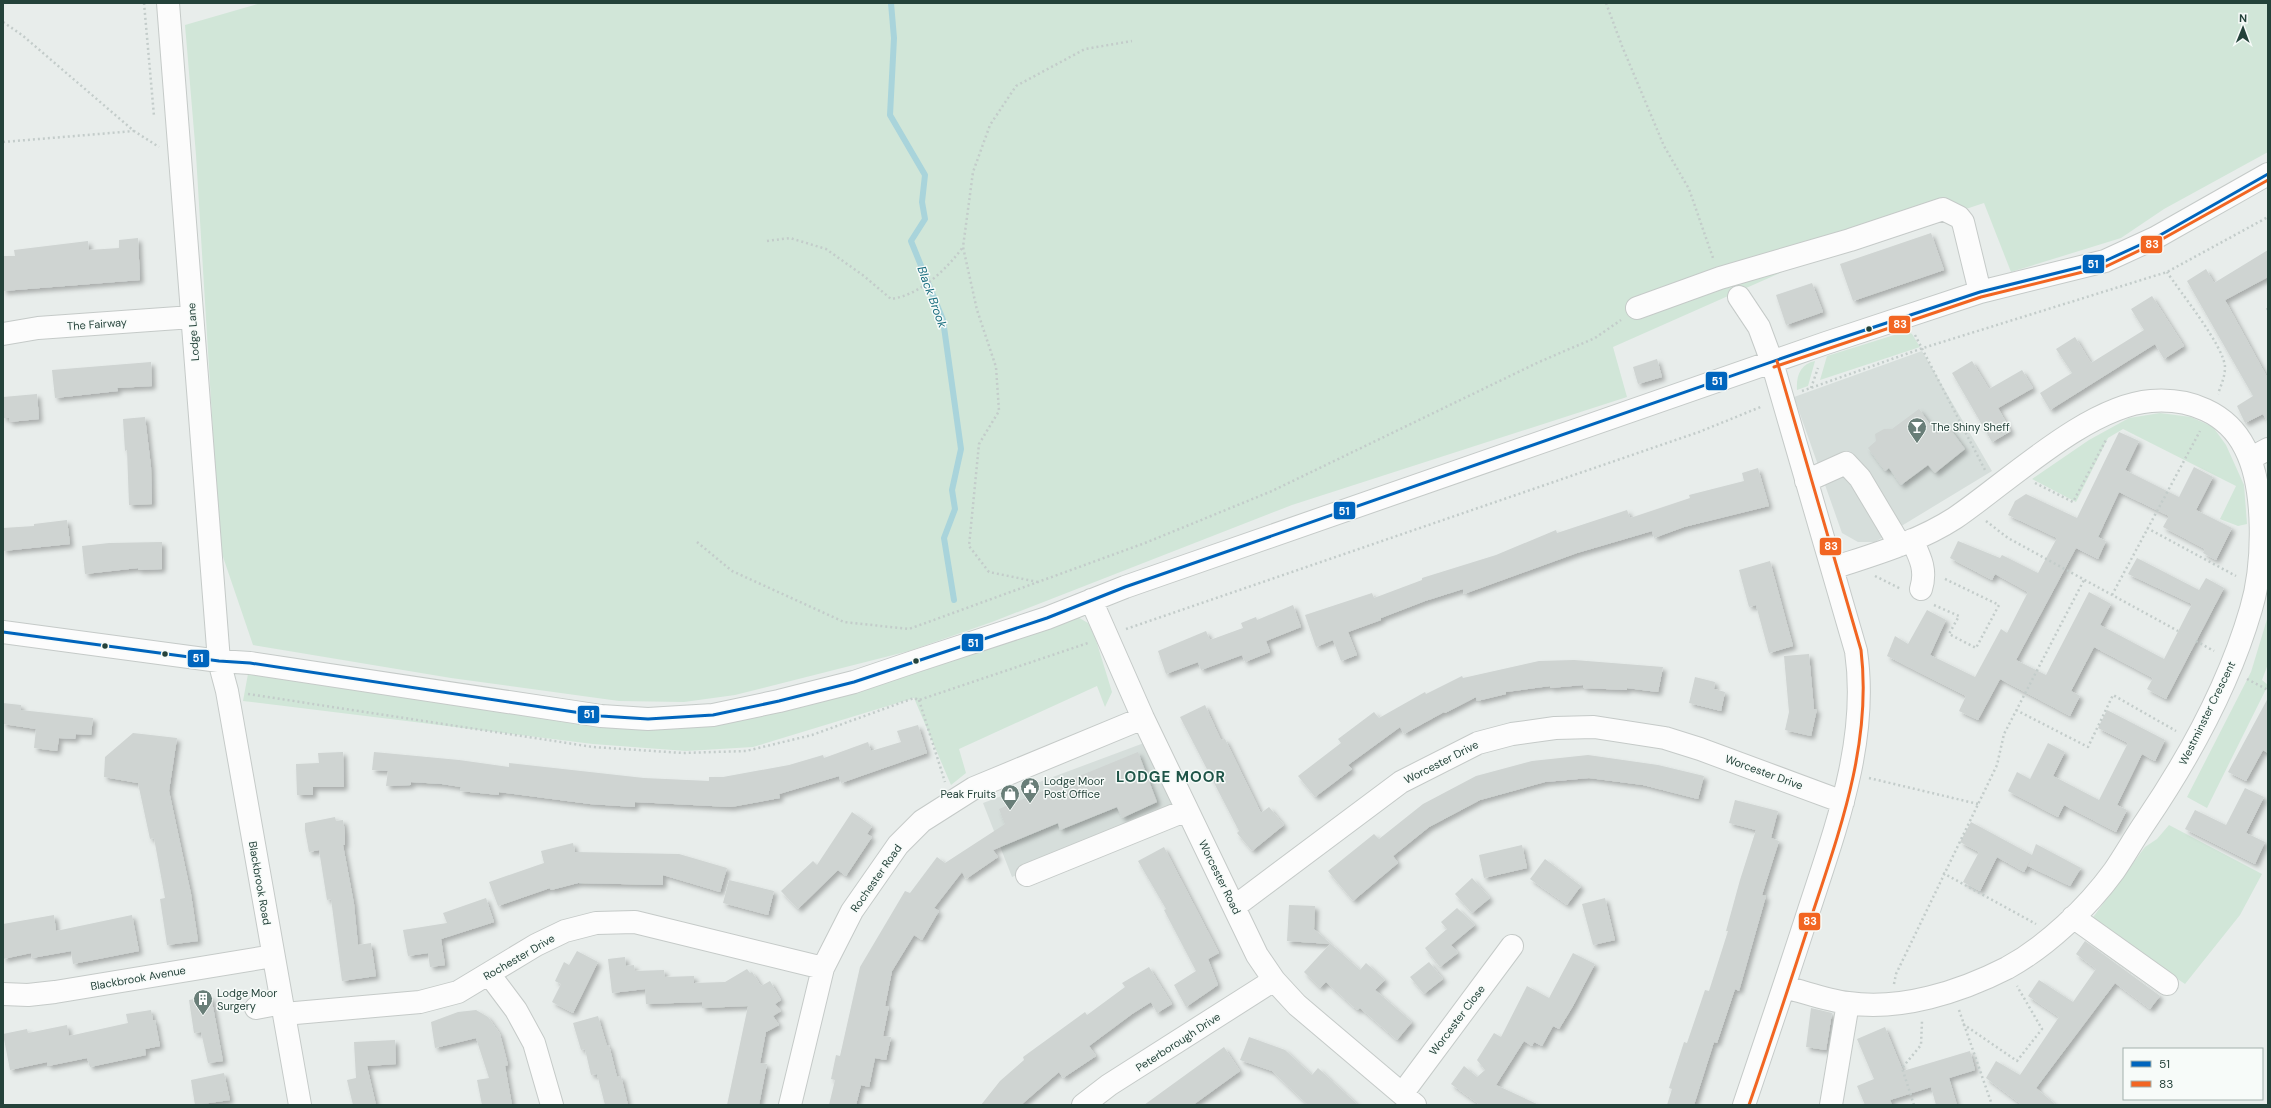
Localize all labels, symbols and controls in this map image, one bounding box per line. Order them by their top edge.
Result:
north arrow [2223,8,2263,48]
text: N [2239,11,2247,25]
line badge: 83 [2140,235,2163,254]
text: 83 [2145,237,2159,251]
line badge: 51 [2082,254,2105,274]
text: 51 [2088,257,2098,271]
water label: Black Brook [913,264,951,331]
street label: Lodge Lane [184,302,202,362]
street label: The Fairway [67,315,127,333]
line badge: 83 [1888,315,1911,334]
text: 83 [1893,317,1907,331]
unlabelled marker [1864,324,1874,334]
line badge: 51 [1705,371,1728,391]
text: 51 [1712,374,1722,388]
bar icon: The Shiny Sheff [1906,416,1928,444]
place label: The Shiny Sheff [1931,420,2010,434]
line badge: 51 [1333,501,1356,520]
text: 51 [1339,504,1349,518]
line badge: 83 [1819,537,1842,556]
text: 83 [1824,539,1838,553]
line badge: 51 [961,633,984,652]
text: 51 [968,636,978,650]
unlabelled marker [100,641,110,651]
unlabelled marker [160,649,170,659]
line badge: 51 [187,649,210,668]
text: 51 [193,651,203,665]
unlabelled marker [911,656,921,666]
street label: Westminster Crescent [2176,659,2238,767]
line badge: 51 [577,705,600,724]
text: 51 [584,707,594,721]
street label: Worcester Drive [1401,737,1481,787]
street label: Worcester Drive [1723,751,1805,793]
district label: LODGE MOOR [1116,767,1226,787]
place label: Lodge Moor Post Office [1044,774,1104,801]
public building icon: Lodge Moor Post Office [1019,776,1041,804]
shop icon: Peak Fruits [999,783,1021,811]
place label: Peak Fruits [941,787,996,801]
street label: Worcester Road [1196,837,1244,917]
street label: Blackbrook Road [246,840,274,926]
street label: Rochester Road [847,841,905,915]
line badge: 83 [1798,912,1821,931]
text: 83 [1803,914,1817,928]
street label: Rochester Drive [481,931,557,983]
street label: Blackbrook Avenue [89,963,187,993]
street label: Worcester Close [1426,982,1488,1058]
place label: Lodge Moor Surgery [217,986,277,1013]
building icon: Lodge Moor Surgery [192,988,214,1016]
street label: Peterborough Drive [1133,1009,1223,1075]
legend [2123,1048,2263,1100]
text: 51 [2159,1056,2170,1072]
text: 83 [2159,1076,2173,1092]

